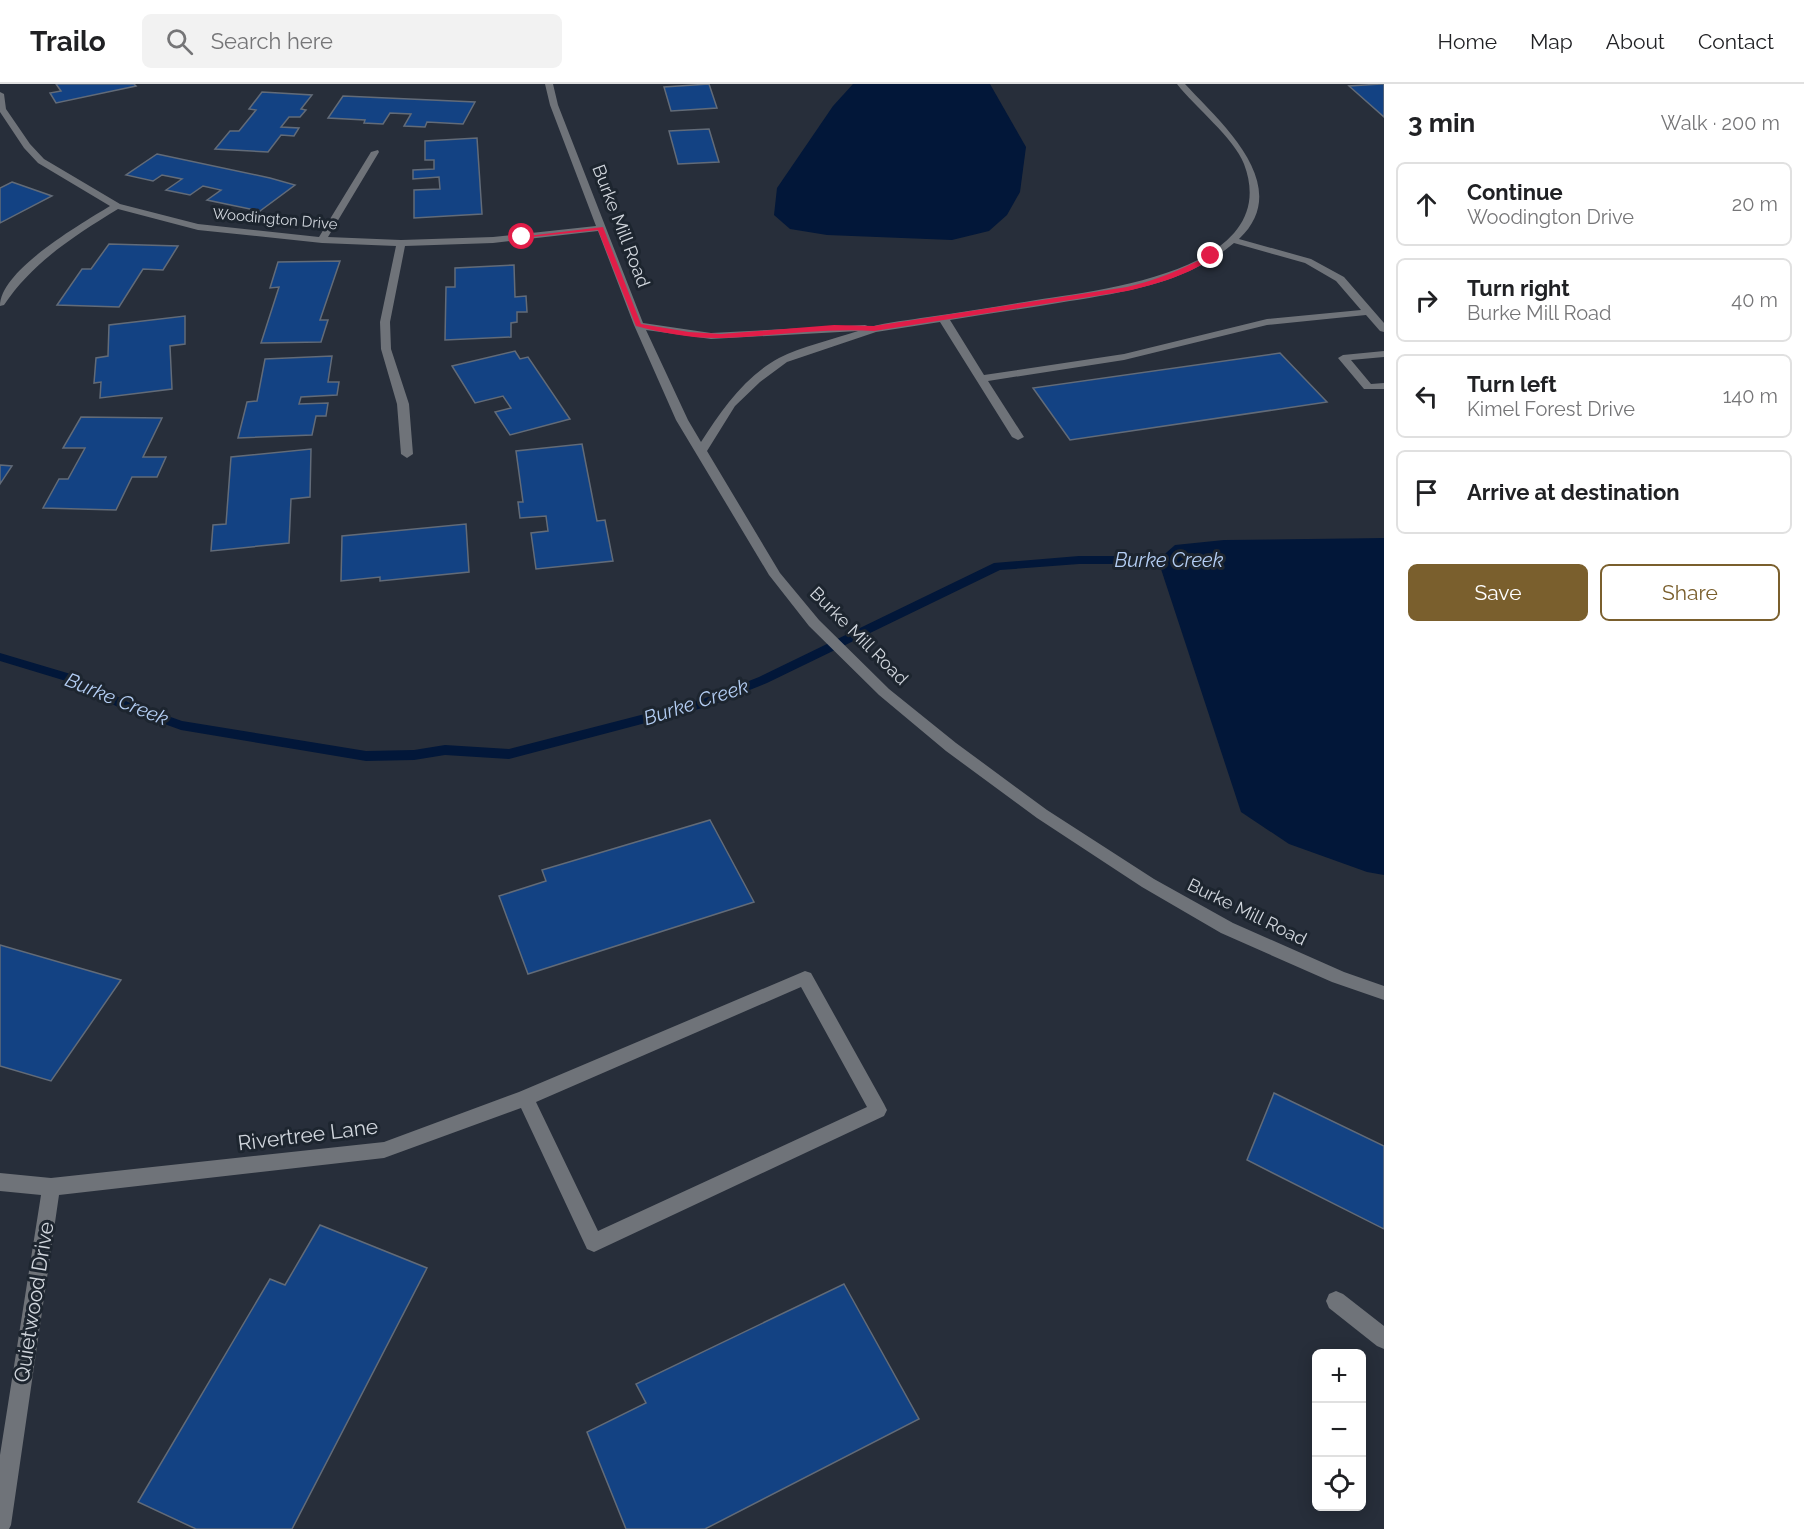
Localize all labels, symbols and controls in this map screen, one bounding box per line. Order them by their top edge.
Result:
search box [142,14,562,68]
text: Trailo [30,25,106,58]
icon: search [163,25,196,58]
text: Search here [211,28,333,54]
text: Home [1438,29,1497,54]
text: Map [1530,29,1573,54]
text: About [1606,29,1665,54]
text: Contact [1698,29,1774,54]
text: 3 min [1408,108,1475,138]
text: Walk · 200 m [1661,111,1780,135]
street label: Burke Mill Road [588,161,655,290]
text: Continue [1467,179,1563,205]
icon: ahead [1410,188,1443,221]
text: 20 m [1732,192,1778,216]
street label: Woodington Drive [212,205,338,233]
text: Woodington Drive [1467,205,1634,229]
route start [508,223,534,249]
route end [1197,242,1223,268]
text: Turn right [1467,275,1570,301]
icon: right [1410,284,1443,317]
text: 40 m [1731,288,1778,312]
text: Burke Mill Road [1467,301,1611,325]
text: Turn left [1467,371,1557,397]
icon: left [1410,380,1443,413]
text: 140 m [1723,384,1778,408]
text: Kimel Forest Drive [1467,397,1635,421]
icon: arrive [1410,476,1443,509]
text: Arrive at destination [1467,479,1680,505]
water label: Burke Creek [1114,548,1224,572]
button: Save [1408,564,1588,621]
button: Share [1600,564,1780,621]
street label: Burke Mill Road [806,582,913,689]
water label: Burke Creek [62,667,172,731]
water label: Burke Creek [640,674,752,730]
street label: Burke Mill Road [1184,874,1310,949]
street label: Rivertree Lane [236,1114,379,1156]
street label: Quietwood Drive [8,1220,59,1384]
map controls [1312,1349,1366,1511]
button: + [1312,1349,1366,1403]
button: − [1312,1403,1366,1457]
button: locate [1312,1457,1366,1511]

